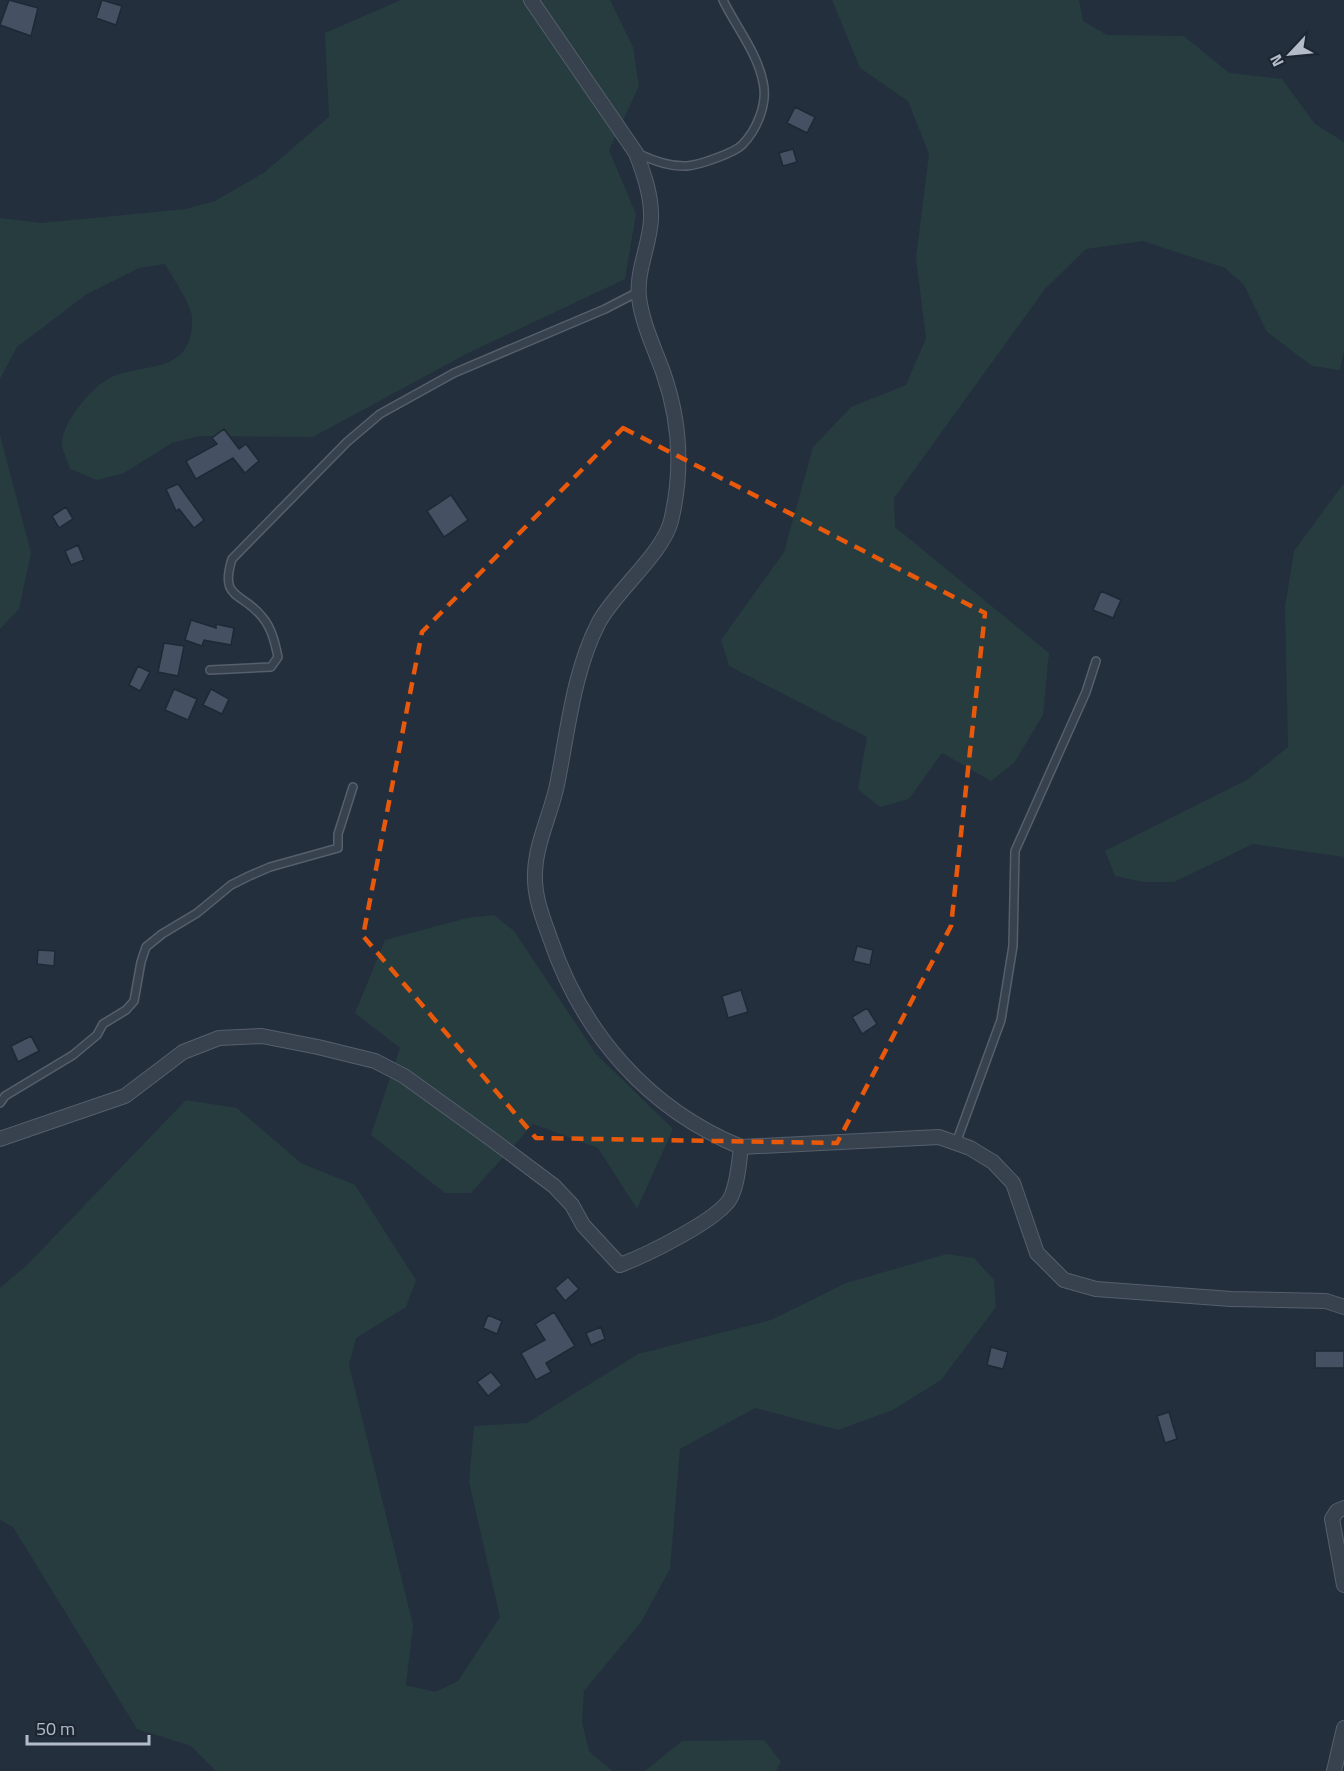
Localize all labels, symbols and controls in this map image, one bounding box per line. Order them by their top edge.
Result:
north arrow [1260,24,1320,84]
text: N [1263,50,1290,71]
scale bar [27,1708,148,1746]
text: 50 m [36,1715,75,1742]

